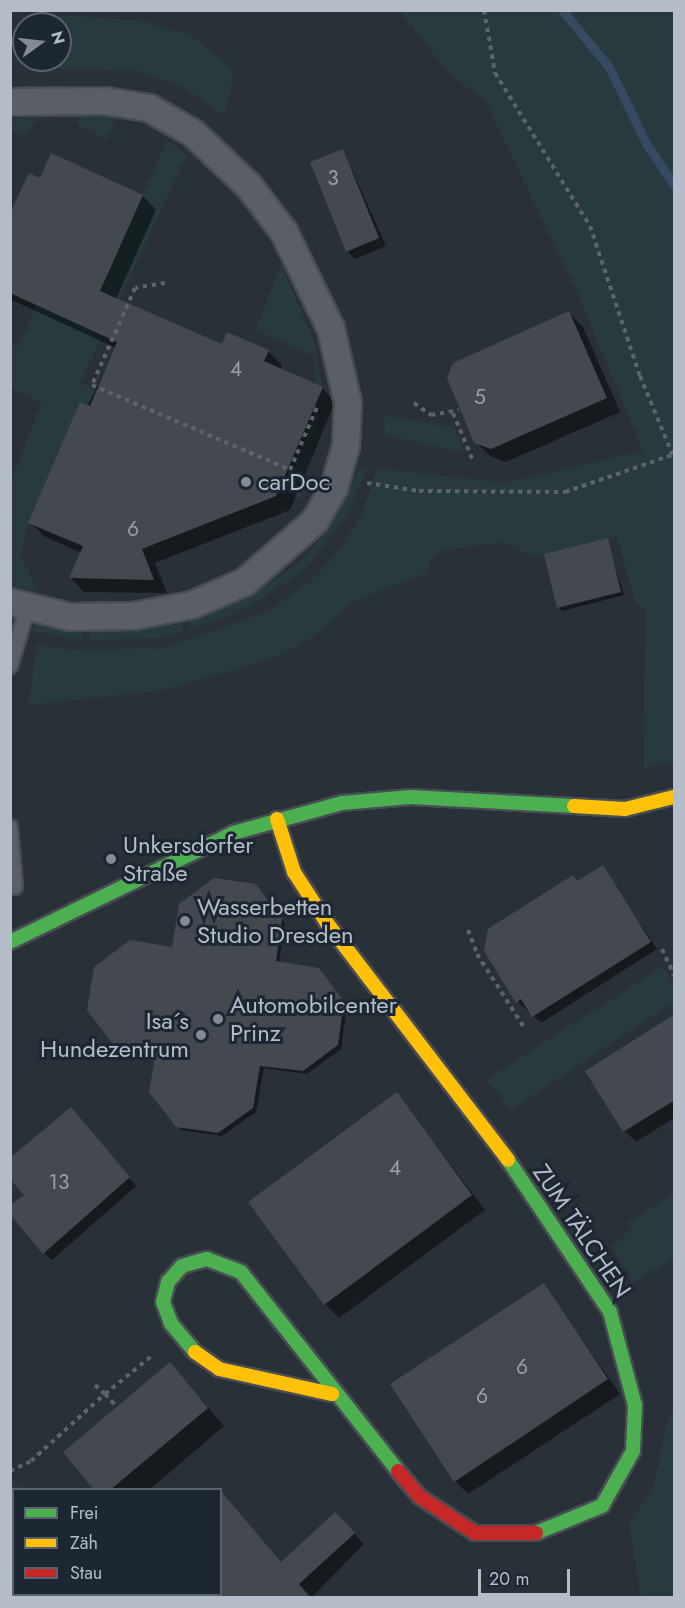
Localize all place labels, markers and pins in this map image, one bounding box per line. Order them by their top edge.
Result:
place label: carDoc [258,468,330,496]
marker: carDoc [239,475,253,489]
place label: Unkersdorfer Straße [123,831,254,887]
marker: Unkersdorfer Straße [104,852,118,866]
place label: Wasserbetten Studio Dresden [197,893,354,949]
marker: Wasserbetten Studio Dresden [178,914,192,928]
place label: Automobilcenter Prinz [230,991,397,1047]
place label: Isa´s Hundezentrum [40,1007,189,1063]
marker: Automobilcenter Prinz [211,1012,225,1026]
marker: Isa´s Hundezentrum [194,1028,208,1042]

